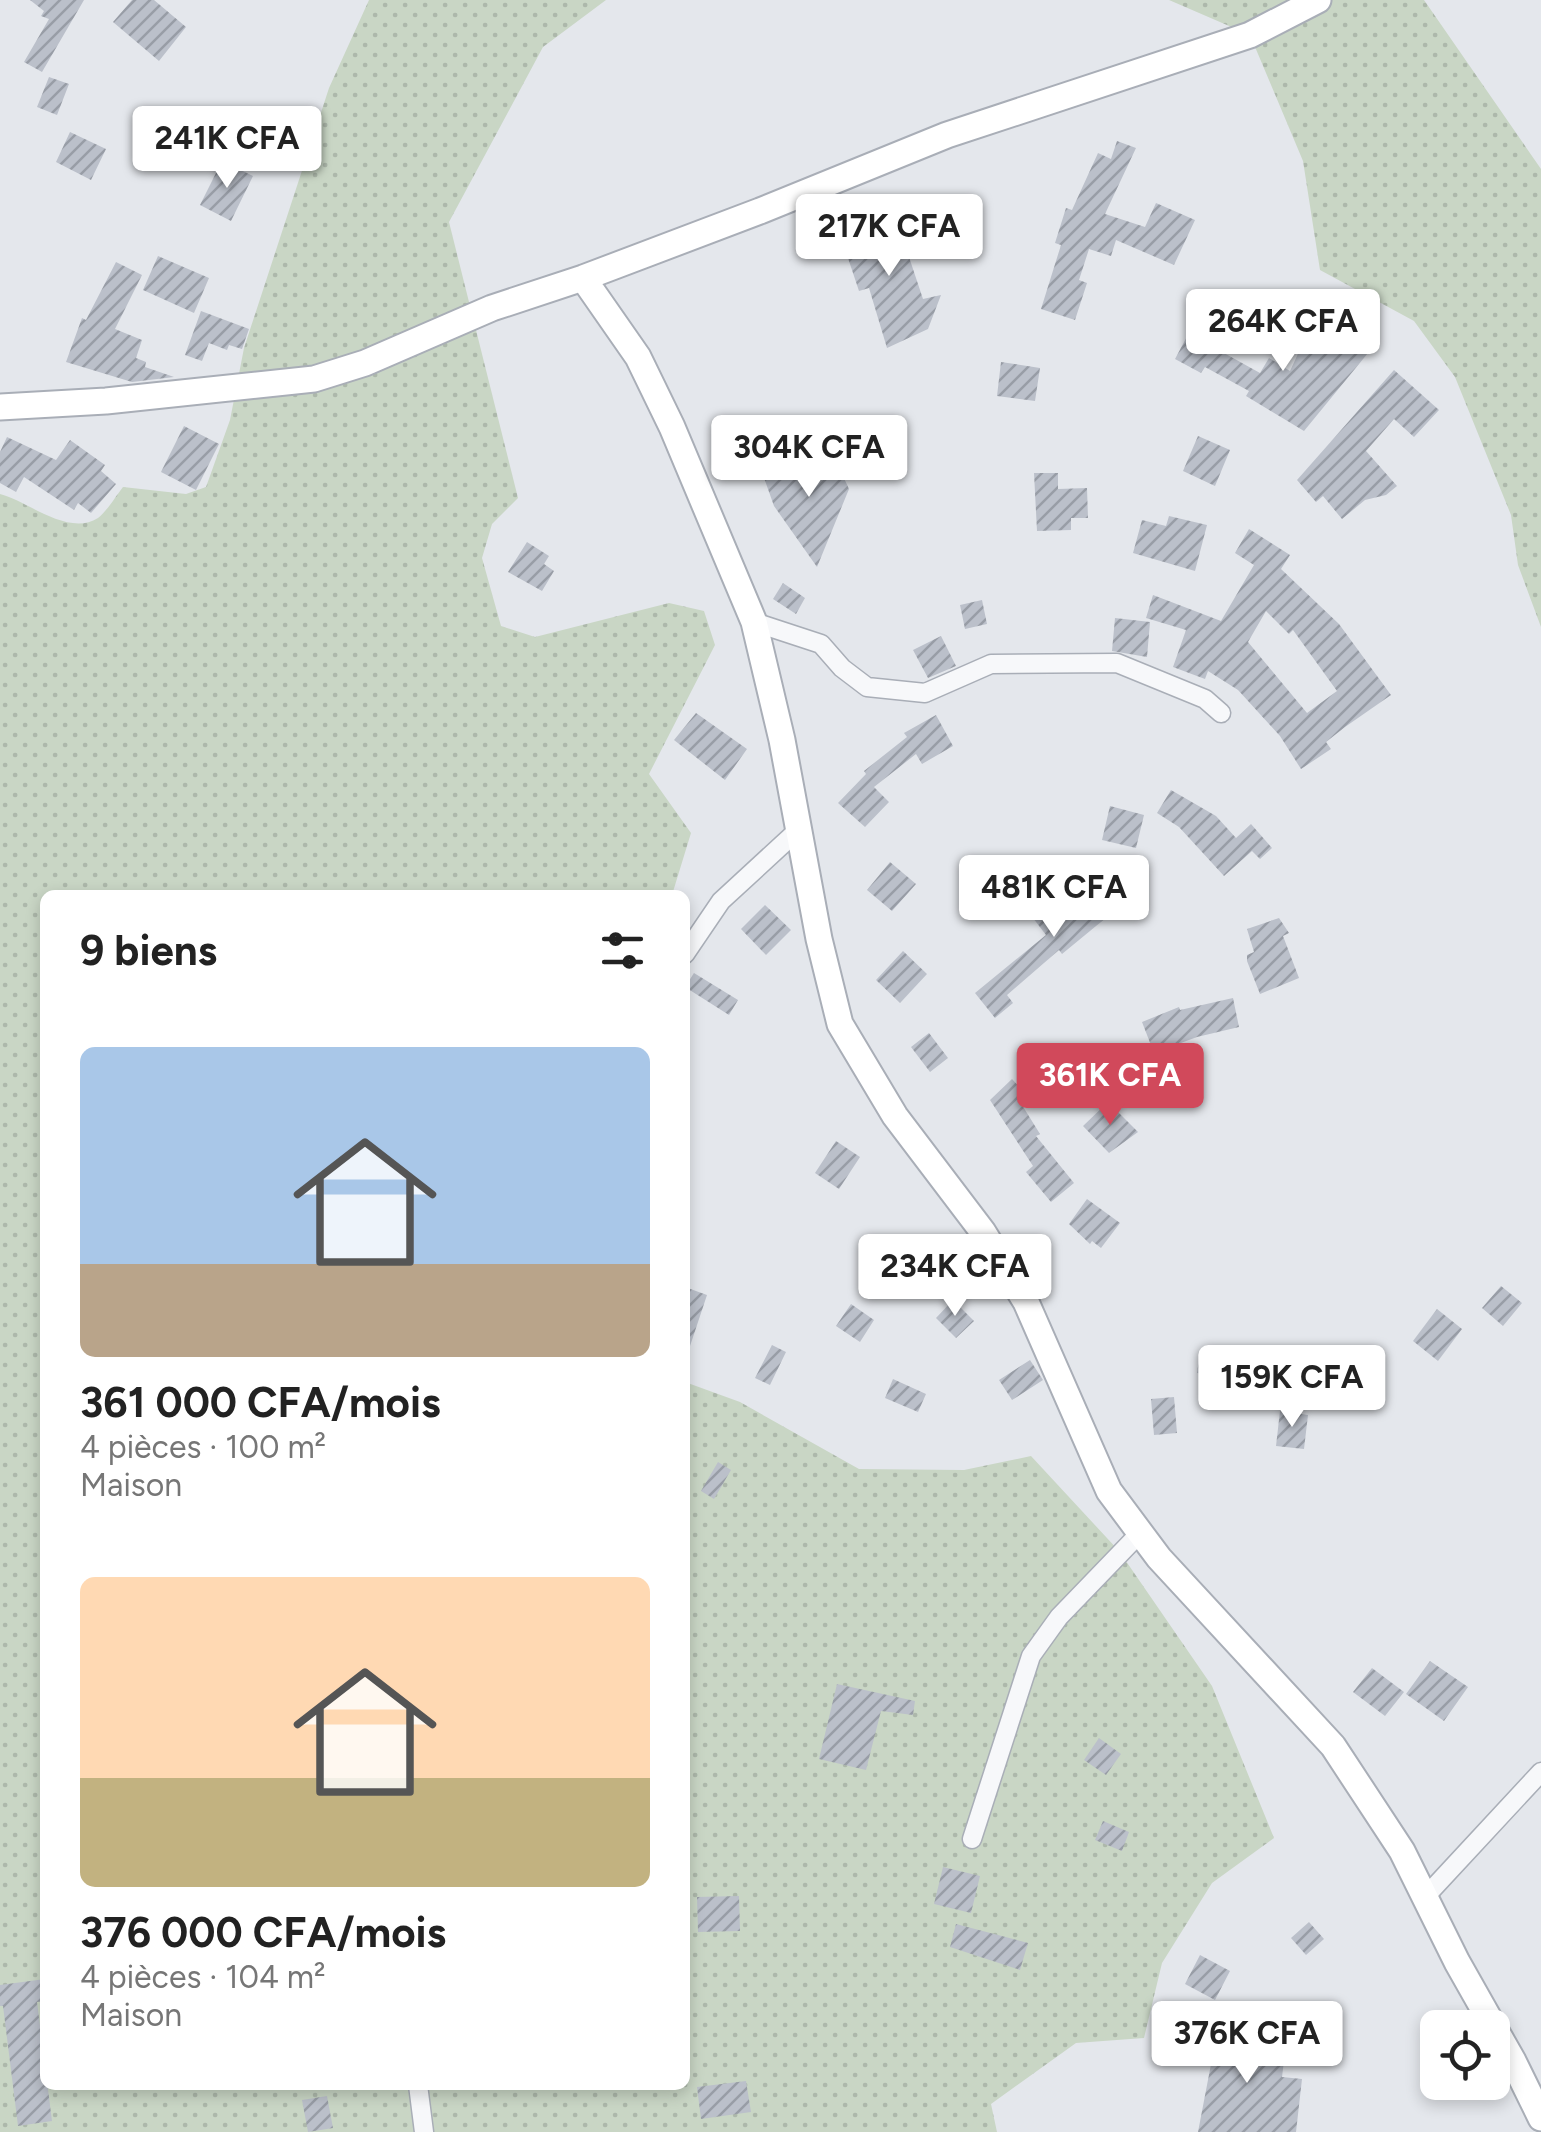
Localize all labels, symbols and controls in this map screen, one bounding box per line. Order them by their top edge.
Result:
pin: 241K CFA [124,106,330,191]
text: 241K CFA [155,119,300,157]
pin: 217K CFA [786,194,992,279]
text: 217K CFA [818,207,960,245]
pin: 264K CFA [1180,289,1386,374]
text: 264K CFA [1208,302,1358,340]
pin: 304K CFA [706,415,912,500]
text: 304K CFA [733,428,885,466]
pin: 481K CFA [951,855,1157,940]
text: 481K CFA [981,868,1127,906]
icon: filters [595,923,650,978]
text: 9 biens [80,925,217,976]
pin: 361K CFA [1007,1043,1213,1128]
text: 361K CFA [1039,1056,1181,1094]
icon: home [275,1112,455,1292]
pin: 234K CFA [852,1234,1058,1319]
text: 234K CFA [880,1247,1030,1285]
pin: 159K CFA [1189,1345,1395,1430]
text: 159K CFA [1220,1358,1364,1396]
text: 361 000 CFA/mois [80,1377,441,1428]
text: 4 pièces · 100 m² [80,1428,326,1466]
text: Maison [80,1466,182,1504]
icon: home [275,1642,455,1822]
text: 376 000 CFA/mois [80,1907,446,1958]
text: 4 pièces · 104 m² [80,1958,326,1996]
text: Maison [80,1996,182,2034]
pin: 376K CFA [1144,2001,1350,2086]
map controls [1420,2010,1510,2100]
button: locate [1420,2010,1510,2100]
text: 376K CFA [1174,2014,1320,2052]

